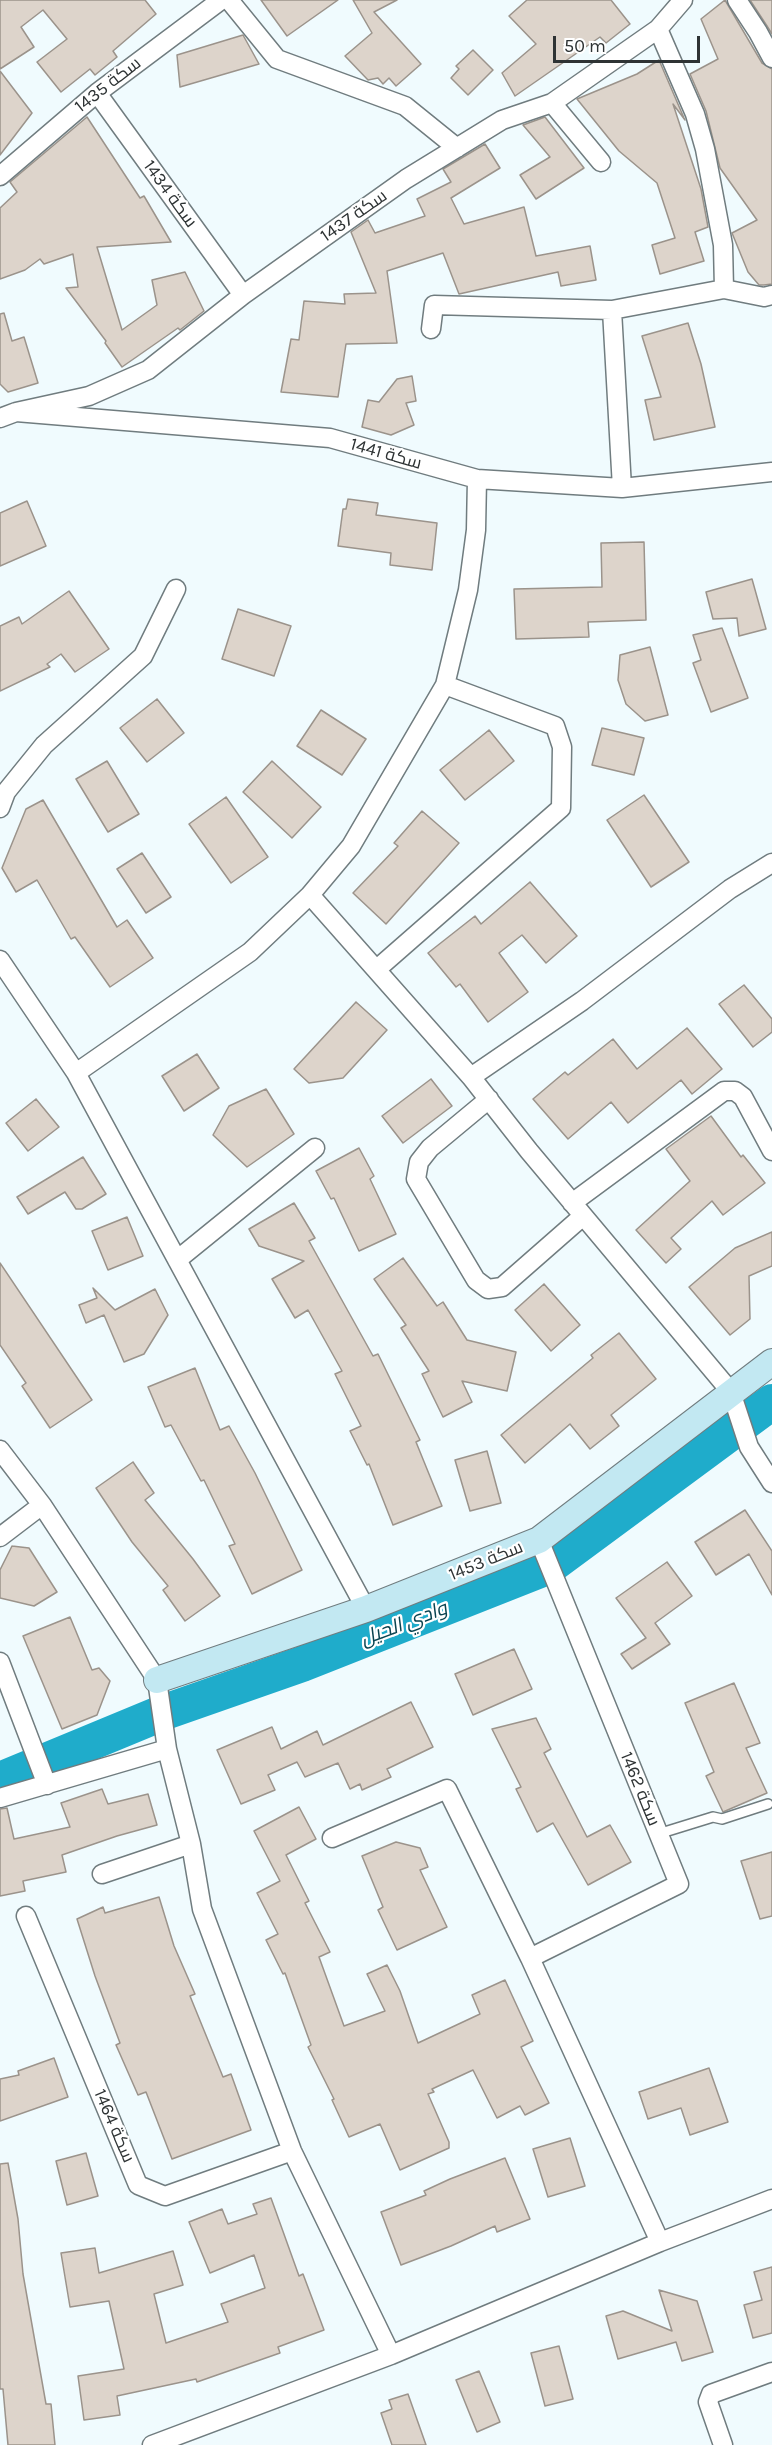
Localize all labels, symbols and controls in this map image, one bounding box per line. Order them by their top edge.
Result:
scale bar [556,24,703,62]
text: 50 m [564,35,606,57]
street label: سكة 1435 [71,52,145,118]
street label: سكة 1434 [138,156,202,232]
street label: سكة 1437 [316,185,392,247]
street label: سكة 1441 [348,434,424,474]
street label: سكة 1453 [446,1536,526,1586]
water label: وادي الحيل [357,1597,451,1651]
street label: سكة 1462 [615,1749,665,1829]
street label: سكة 1464 [89,2086,139,2166]

